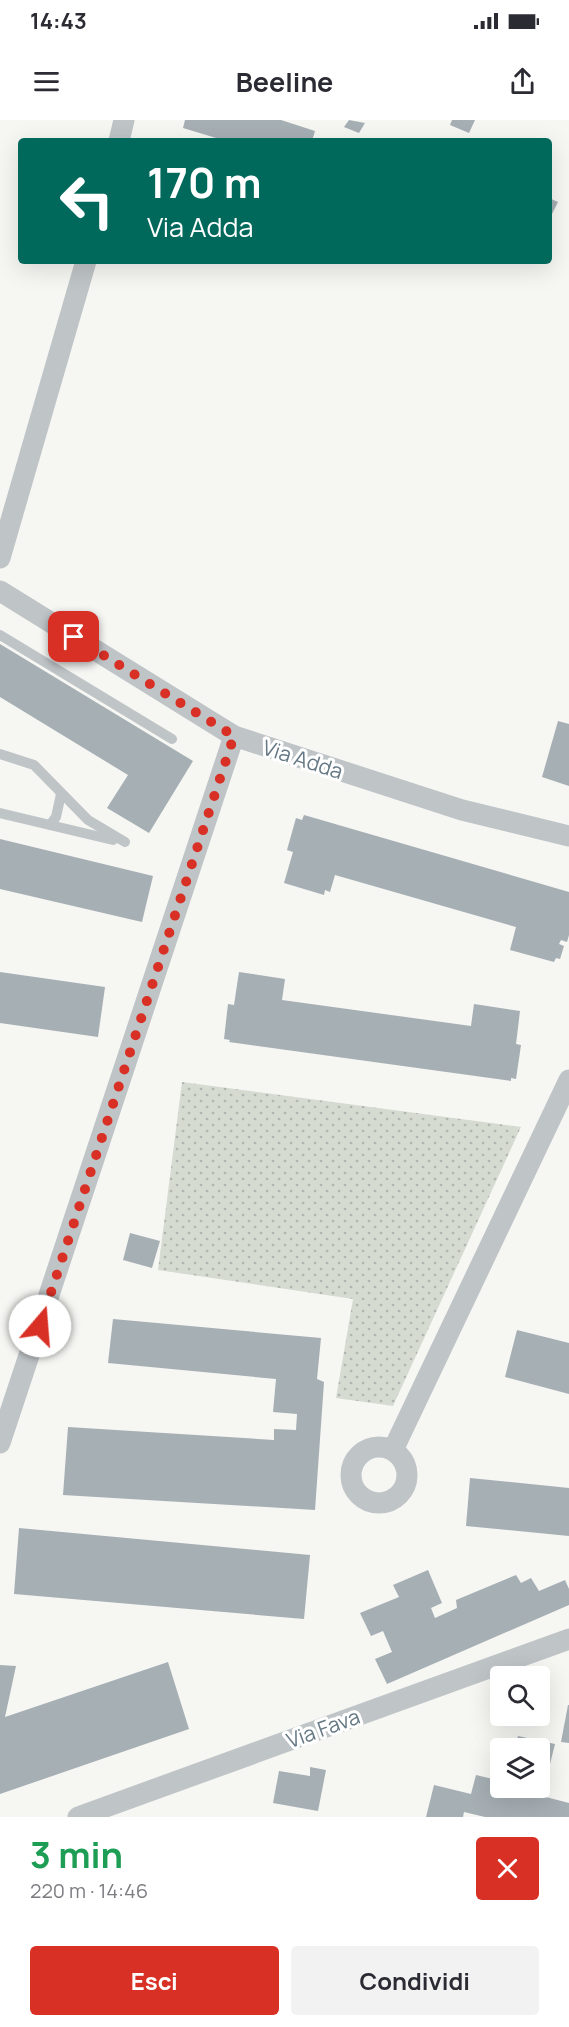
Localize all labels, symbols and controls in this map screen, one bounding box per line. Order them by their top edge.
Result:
text: 14:43 [30,6,87,36]
text: Beeline [236,63,333,100]
icon: menu [30,65,63,98]
icon: share [506,65,539,98]
text: 170 m [147,153,262,211]
icon: left [48,162,126,240]
text: Via Adda [147,208,254,245]
pin [48,611,99,662]
icon: arrive [57,620,90,653]
street label: Via Adda [259,733,347,785]
position arrow [8,1294,72,1358]
map controls [490,1666,550,1798]
button: search [490,1666,550,1726]
street label: Via Fava [282,1702,364,1754]
button: layers [490,1738,550,1798]
text: 3 min [30,1830,123,1879]
button: close [476,1837,539,1900]
text: 220 m · 14:46 [30,1877,148,1904]
button: Esci [30,1946,279,2015]
button: Condividi [291,1946,539,2015]

